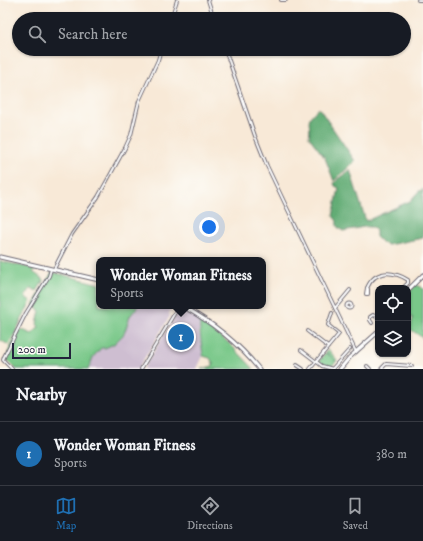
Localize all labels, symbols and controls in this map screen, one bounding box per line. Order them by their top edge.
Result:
search box [12,12,411,56]
icon: search [26,23,48,45]
text: Search here [58,25,127,44]
your location [199,217,219,237]
popup [96,257,266,309]
text: Wonder Woman Fitness [110,266,252,285]
text: Sports [110,285,143,301]
map controls [375,285,411,357]
button: locate [375,285,411,321]
button: layers [375,321,411,357]
pin: 1 [168,322,194,352]
scale bar [12,341,71,360]
text: 200 m [18,343,46,357]
text: Nearby [16,384,66,406]
text: Wonder Woman Fitness [54,436,195,455]
text: 1 [27,446,31,462]
text: 380 m [376,446,407,462]
text: Sports [54,455,87,471]
tab: Map [55,495,77,533]
tab: Directions [187,495,233,533]
tab: Saved [343,495,368,533]

